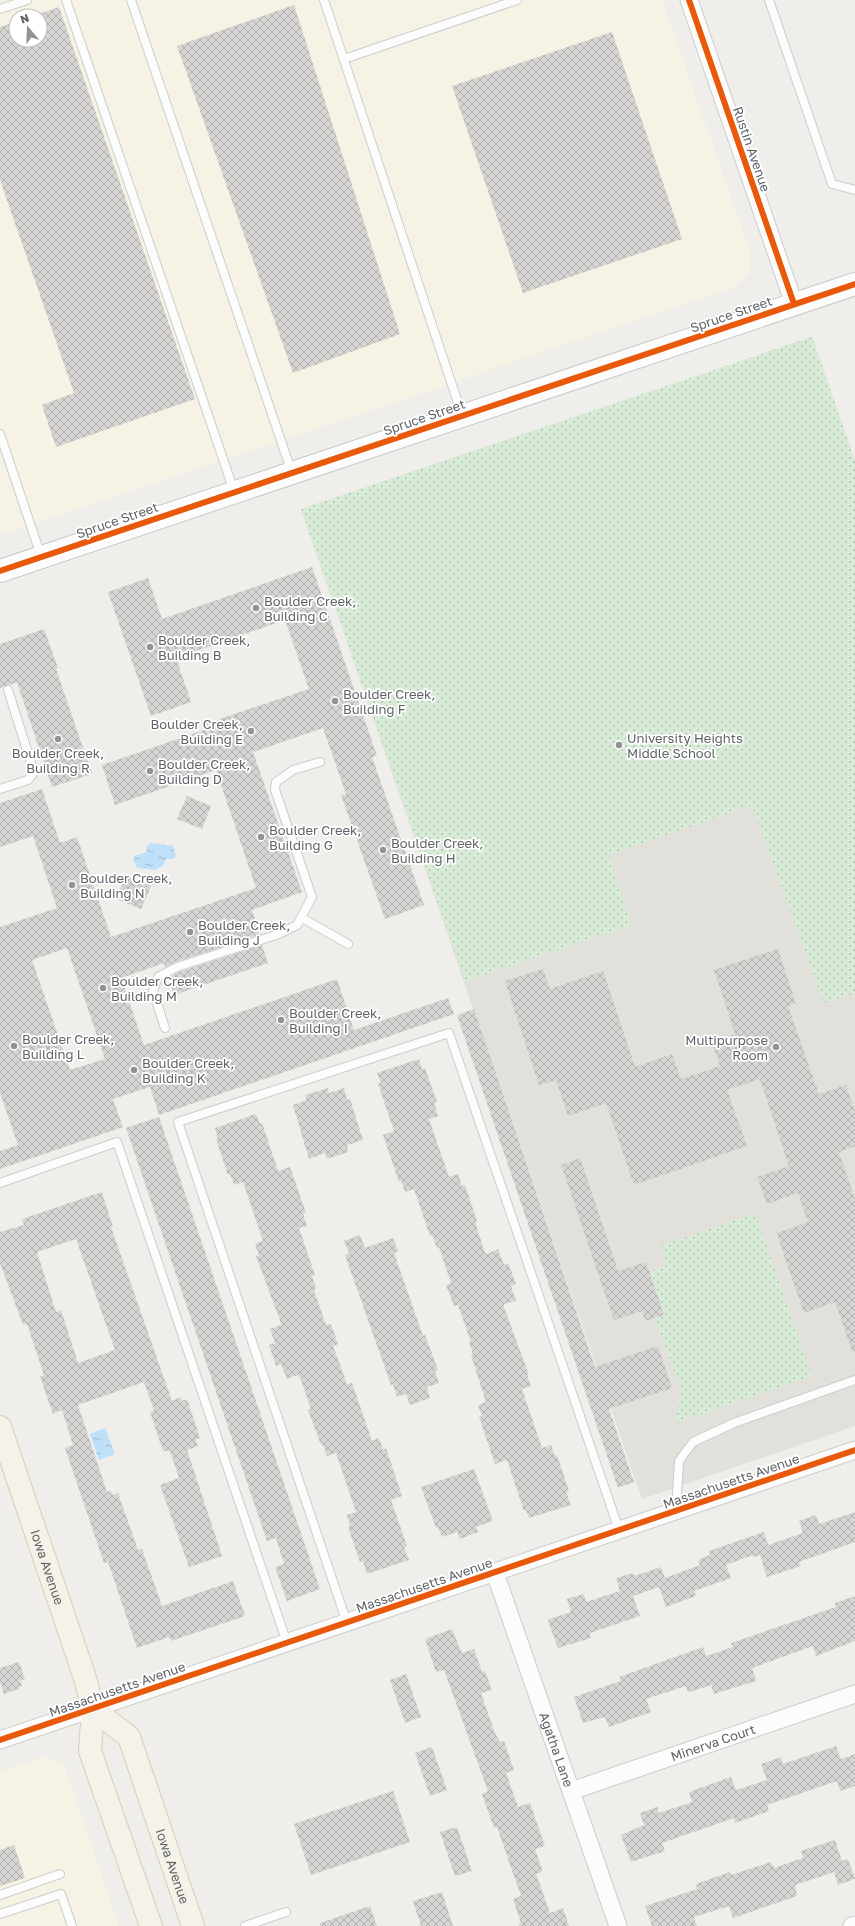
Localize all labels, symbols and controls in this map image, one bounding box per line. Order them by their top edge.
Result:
north arrow [8,8,48,48]
text: N [19,11,31,26]
street label: Rustin Avenue [730,104,774,194]
street label: Spruce Street [688,293,774,335]
street label: Spruce Street [381,396,467,438]
street label: Spruce Street [74,499,160,541]
place label: Boulder Creek, Building C [264,593,357,624]
marker: Boulder Creek, Building C [251,603,261,613]
place label: Boulder Creek, Building B [158,632,251,663]
marker: Boulder Creek, Building B [145,642,155,652]
place label: Boulder Creek, Building F [343,686,436,717]
marker: Boulder Creek, Building F [330,696,340,706]
place label: Boulder Creek, Building E [151,716,243,747]
marker: Boulder Creek, Building E [246,726,256,736]
place label: University Heights Middle School [627,730,743,761]
marker: Boulder Creek, Building R [53,734,63,744]
marker: University Heights Middle School [614,740,624,750]
place label: Boulder Creek, Building R [12,745,104,776]
place label: Boulder Creek, Building D [158,756,251,787]
marker: Boulder Creek, Building D [145,766,155,776]
place label: Boulder Creek, Building G [269,822,362,853]
marker: Boulder Creek, Building G [256,832,266,842]
place label: Boulder Creek, Building H [391,835,484,866]
marker: Boulder Creek, Building H [378,845,388,855]
place label: Boulder Creek, Building N [80,870,173,901]
marker: Boulder Creek, Building N [67,880,77,890]
place label: Boulder Creek, Building J [198,917,291,948]
marker: Boulder Creek, Building J [185,927,195,937]
place label: Boulder Creek, Building M [111,973,204,1004]
marker: Boulder Creek, Building M [98,983,108,993]
place label: Boulder Creek, Building I [289,1005,382,1036]
marker: Boulder Creek, Building I [276,1015,286,1025]
place label: Boulder Creek, Building L [22,1031,115,1062]
place label: Multipurpose Room [685,1032,768,1063]
marker: Boulder Creek, Building L [9,1041,19,1051]
marker: Multipurpose Room [771,1042,781,1052]
place label: Boulder Creek, Building K [142,1055,235,1086]
marker: Boulder Creek, Building K [129,1065,139,1075]
street label: Massachusetts Avenue [661,1450,801,1512]
street label: Iowa Avenue [27,1527,68,1607]
street label: Massachusetts Avenue [354,1554,494,1616]
street label: Massachusetts Avenue [47,1658,187,1720]
street label: Agatha Lane [536,1710,577,1789]
street label: Minerva Court [669,1721,757,1764]
street label: Iowa Avenue [153,1826,193,1906]

